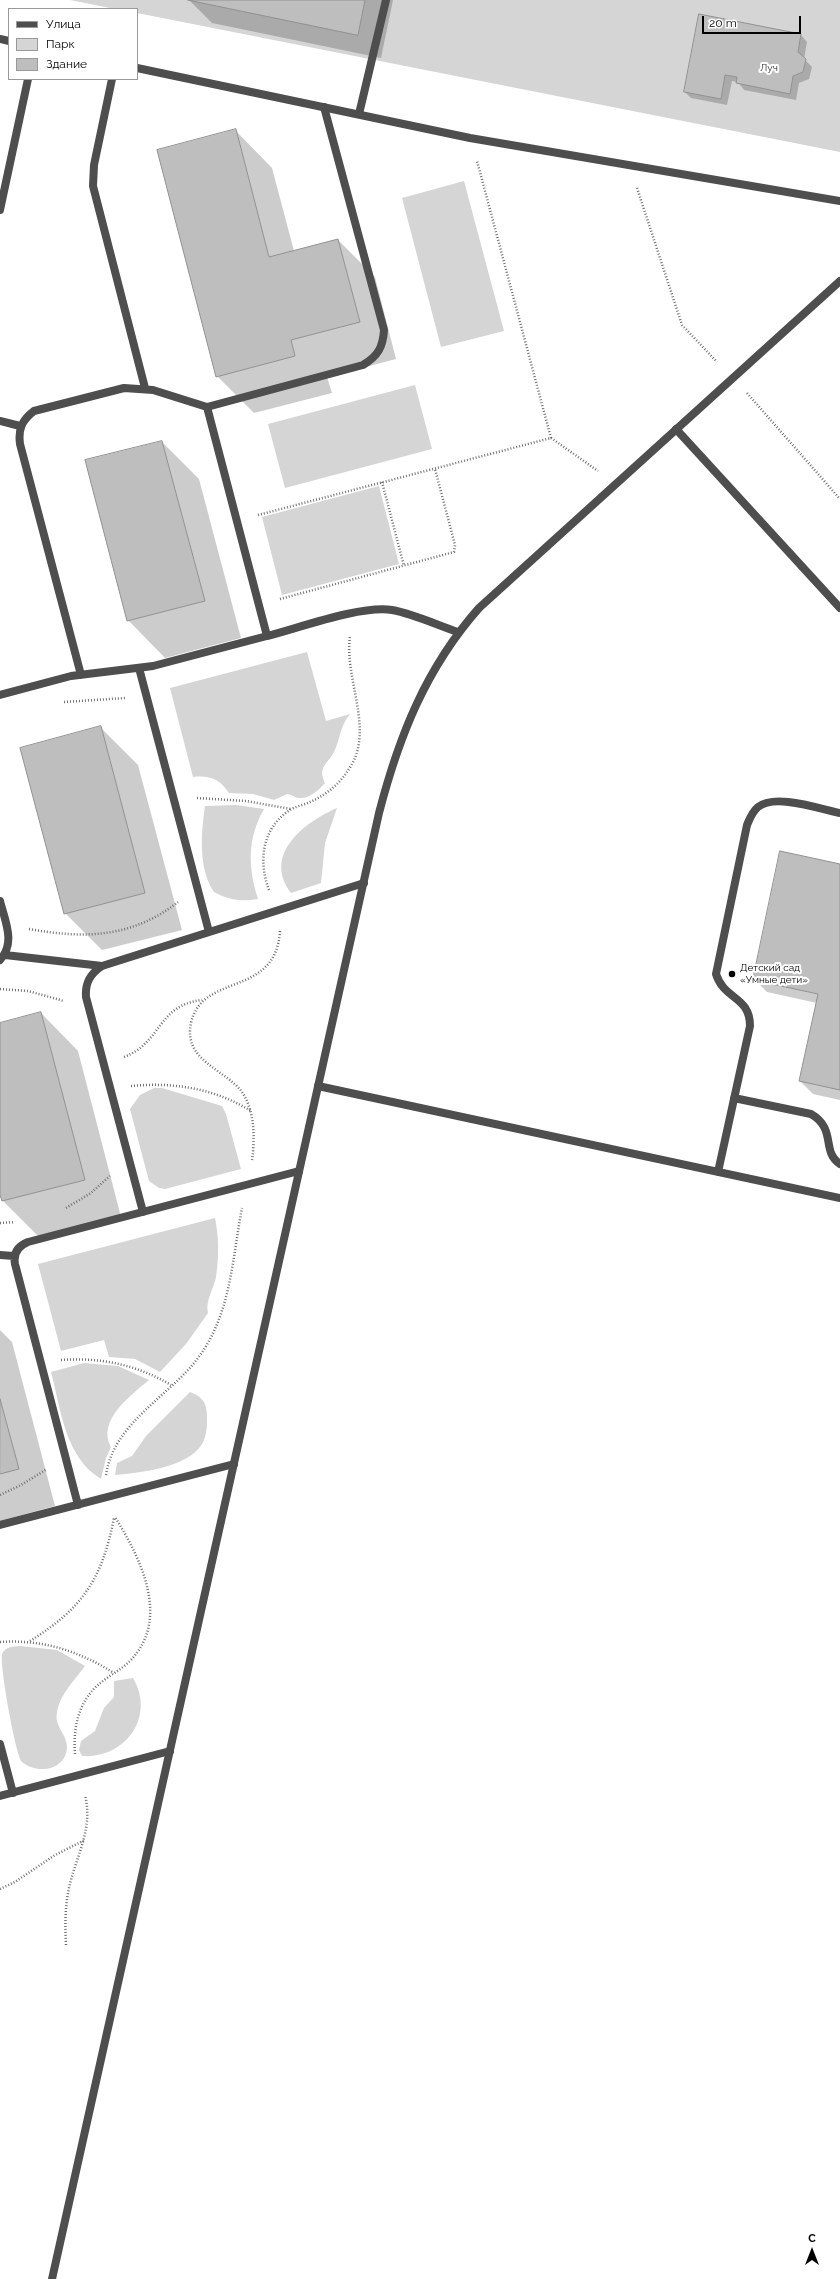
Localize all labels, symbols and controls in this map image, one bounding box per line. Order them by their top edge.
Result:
legend [8,8,138,80]
scale bar [704,8,803,34]
text: 20 m [709,16,737,30]
text: Улица [46,17,81,31]
text: Парк [46,37,75,51]
text: Здание [46,57,87,71]
park label: Луч [760,62,778,74]
place label: Детский сад «Умные дети» [740,962,808,986]
marker: Детский сад «Умные дети» [727,969,737,979]
north arrow [792,2231,832,2271]
text: С [808,2232,816,2245]

